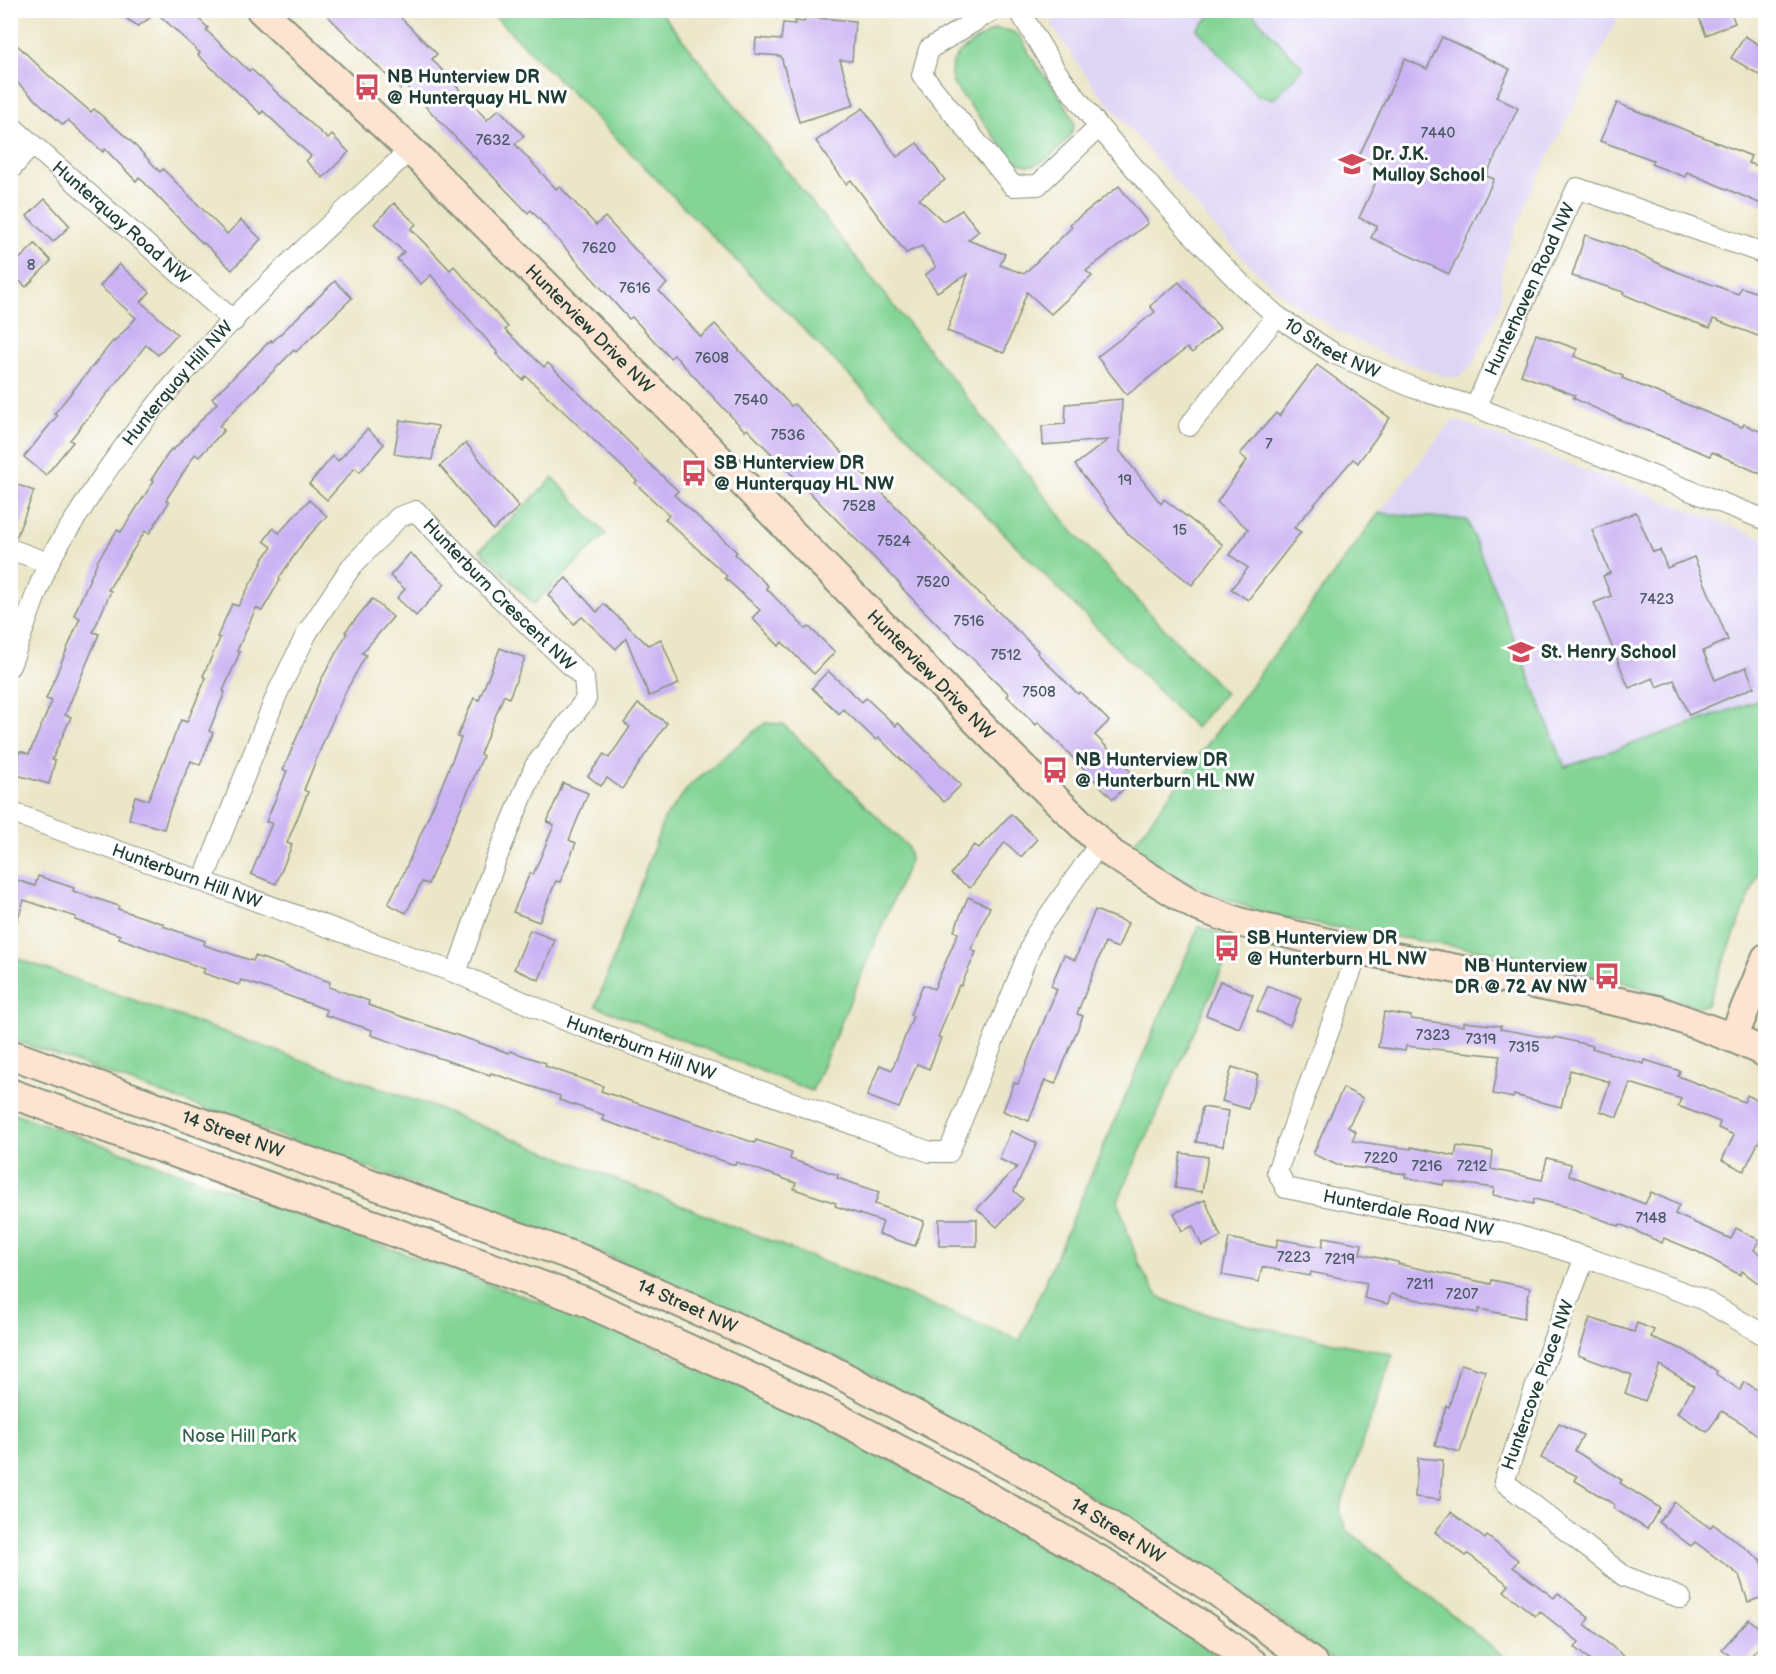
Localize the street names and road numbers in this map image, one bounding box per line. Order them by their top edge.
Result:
street label: Hunterquay Road NW [48,156,195,289]
street label: Hunterhaven Road NW [1481,199,1579,379]
street label: Hunterview Drive NW [521,260,659,398]
street label: 10 Street NW [1280,313,1384,383]
street label: Hunterquay Hill NW [118,316,237,450]
street label: Hunterburn Crescent NW [419,514,581,675]
street label: Hunterview Drive NW [863,606,1000,744]
street label: Hunterburn Hill NW [109,839,265,913]
street label: Hunterburn Hill NW [564,1011,719,1085]
street label: 14 Street NW [179,1106,287,1162]
street label: Hunterdale Road NW [1321,1185,1496,1241]
street label: 14 Street NW [634,1275,741,1337]
street label: Huntercove Place NW [1497,1297,1579,1473]
street label: 14 Street NW [1067,1493,1169,1568]

